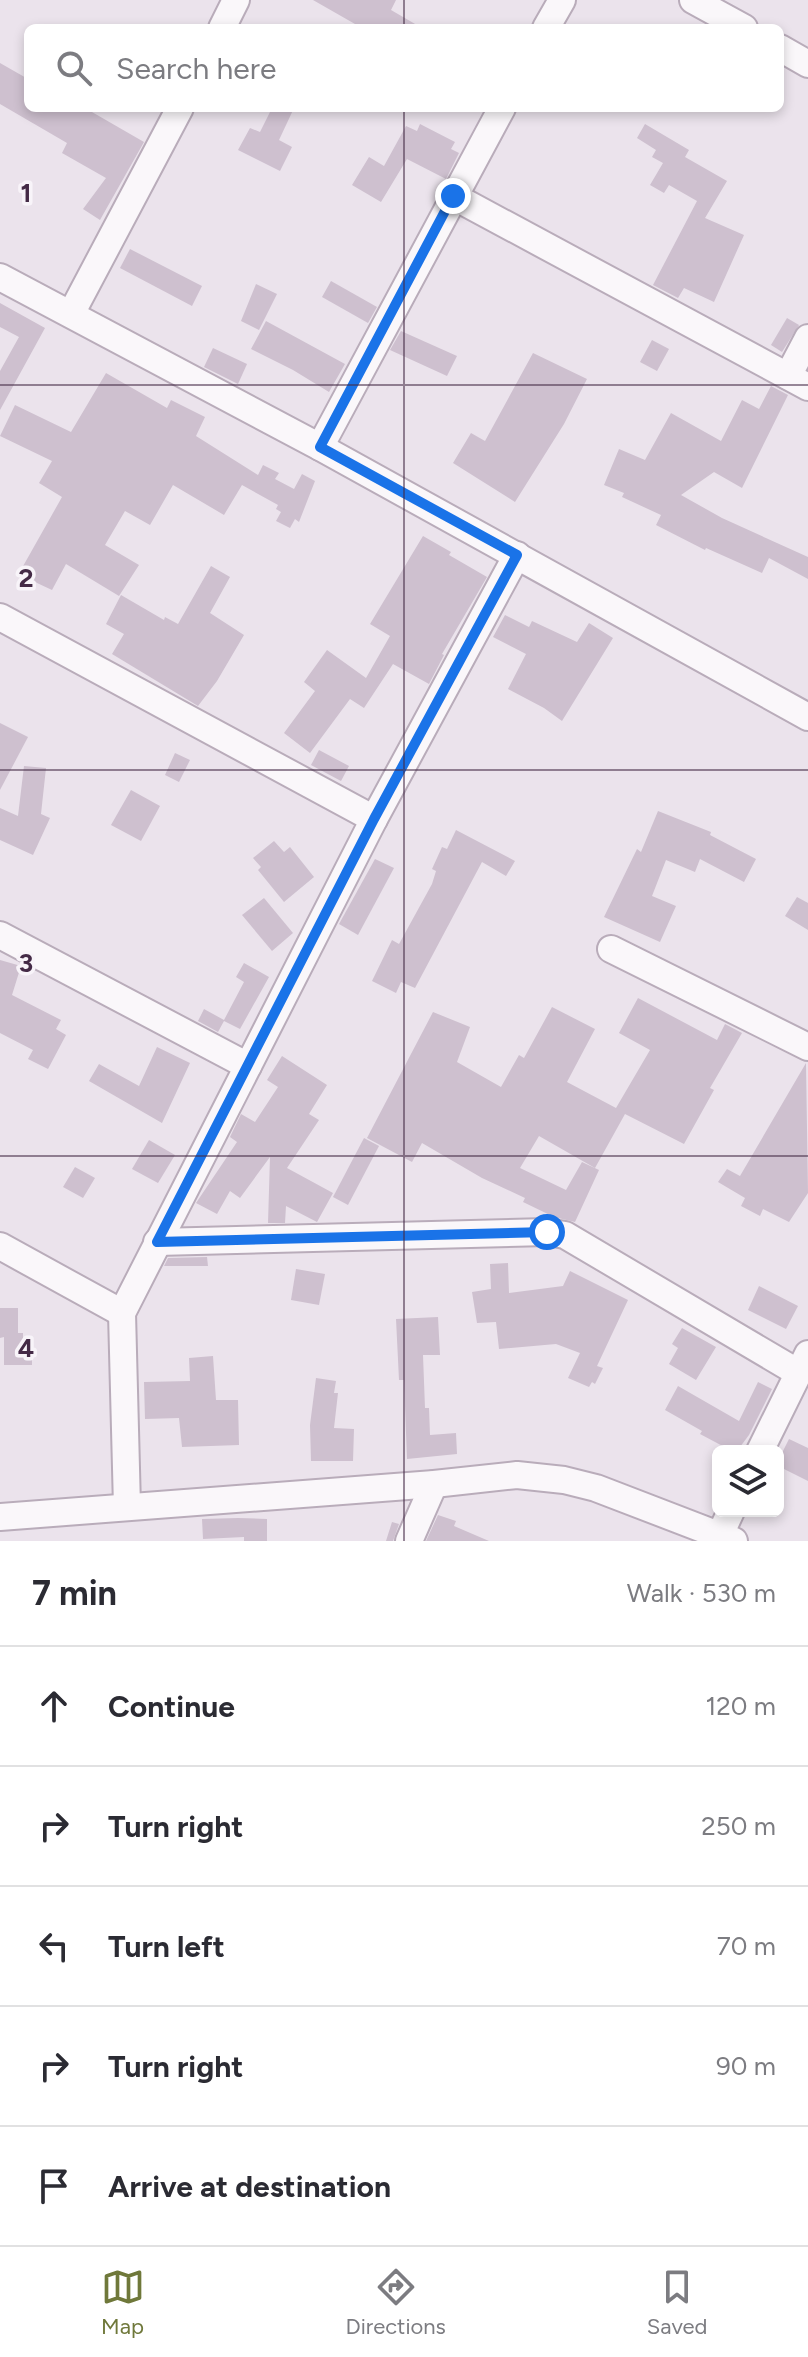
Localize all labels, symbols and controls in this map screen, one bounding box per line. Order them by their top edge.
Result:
search box [24,24,784,112]
icon: search [52,46,96,90]
text: Search here [116,50,276,87]
text: 1 [21,177,31,209]
route end [435,178,471,214]
text: 2 [18,562,34,594]
text: 3 [19,947,33,979]
route start [529,1214,565,1250]
text: 4 [18,1332,34,1364]
map controls [712,1445,784,1517]
button: layers [712,1445,784,1517]
text: 7 min [32,1573,117,1614]
text: Walk · 530 m [627,1577,776,1609]
icon: ahead [32,1684,76,1728]
text: Continue [108,1688,235,1725]
text: 120 m [706,1690,776,1722]
icon: right [32,1804,76,1848]
text: Turn right [108,1808,243,1845]
text: 250 m [701,1810,776,1842]
icon: left [32,1924,76,1968]
text: Turn left [108,1928,225,1965]
text: 70 m [717,1930,776,1962]
icon: right [32,2044,76,2088]
text: Turn right [108,2048,243,2085]
text: 90 m [716,2050,776,2082]
icon: arrive [32,2164,76,2208]
text: Arrive at destination [108,2168,391,2205]
tab: Map [101,2265,145,2340]
tab: Directions [346,2265,446,2340]
tab: Saved [647,2265,707,2340]

